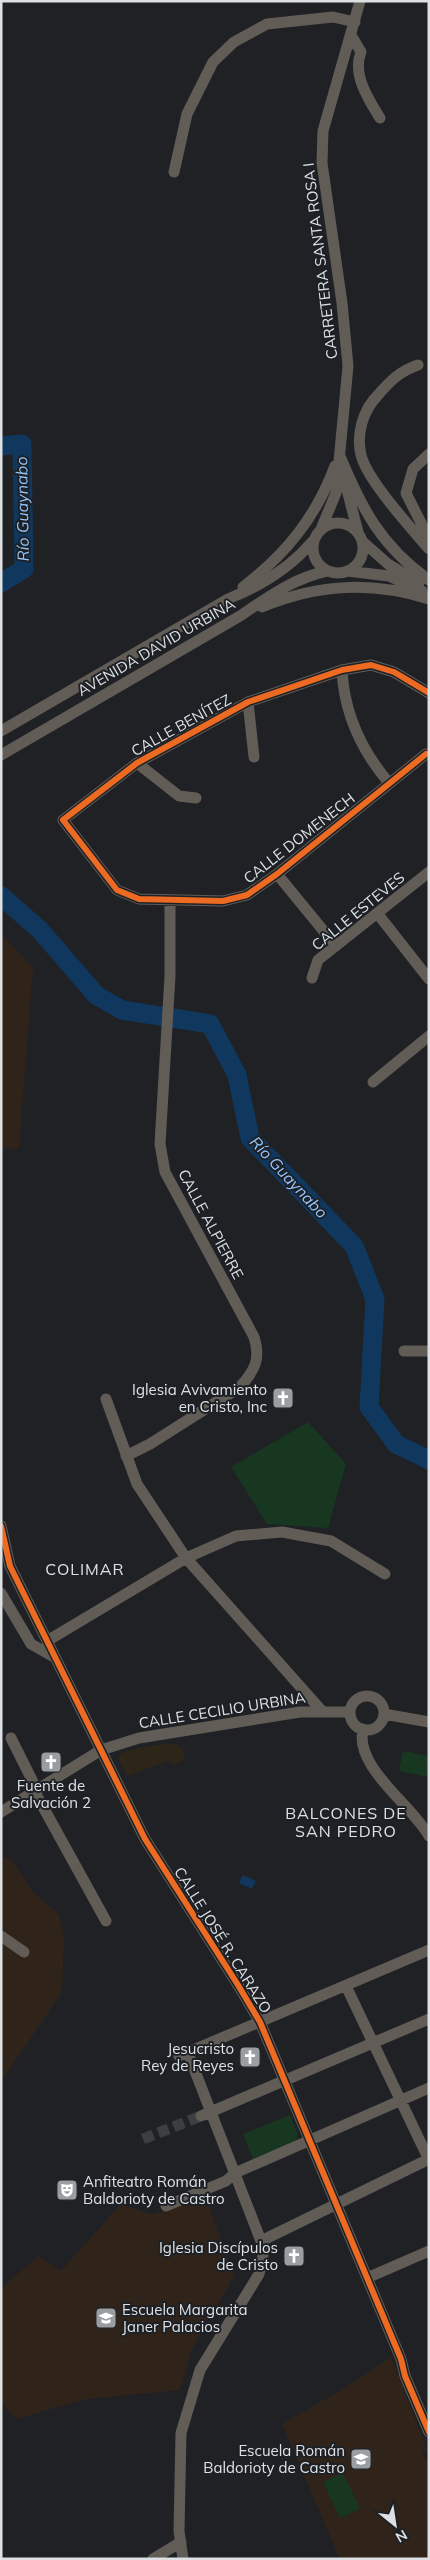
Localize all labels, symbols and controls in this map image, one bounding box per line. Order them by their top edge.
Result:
street label: CARRETERA SANTA ROSA I [299,162,341,360]
water label: Río Guaynabo [11,456,33,562]
street label: AVENIDA DAVID URBINA [74,594,238,700]
street label: CALLE BENÍTEZ [128,690,234,760]
street label: CALLE DOMENECH [239,789,359,887]
street label: CALLE ESTEVES [308,868,408,954]
water label: Río Guaynabo [246,1132,332,1222]
street label: CALLE ALPIERRE [174,1166,248,1282]
place label: Iglesia Avivamiento en Cristo, Inc [132,1380,267,1416]
church icon: Iglesia Avivamiento en Cristo, Inc [271,1386,295,1410]
district label: COLIMAR [45,1559,125,1579]
street label: CALLE CECILIO URBINA [137,1687,307,1733]
church icon: Fuente de Salvación 2 [39,1750,63,1774]
place label: Fuente de Salvación 2 [11,1776,91,1812]
district label: BALCONES DE SAN PEDRO [285,1803,407,1841]
street label: CALLE JOSÉ R. CARAZO [170,1863,276,2017]
place label: Jesucristo Rey de Reyes [141,2039,234,2075]
church icon: Jesucristo Rey de Reyes [238,2045,262,2069]
place label: Anfiteatro Román Baldorioty de Castro [83,2172,225,2208]
theatre icon: Anfiteatro Román Baldorioty de Castro [55,2178,79,2202]
place label: Iglesia Discípulos de Cristo [159,2238,278,2274]
church icon: Iglesia Discípulos de Cristo [282,2244,306,2268]
place label: Escuela Margarita Janer Palacios [122,2300,247,2336]
school or university icon: Escuela Margarita Janer Palacios [94,2306,118,2330]
place label: Escuela Román Baldorioty de Castro [203,2441,345,2477]
school or university icon: Escuela Román Baldorioty de Castro [349,2447,373,2471]
north arrow [370,2500,420,2550]
text: N [392,2526,411,2547]

